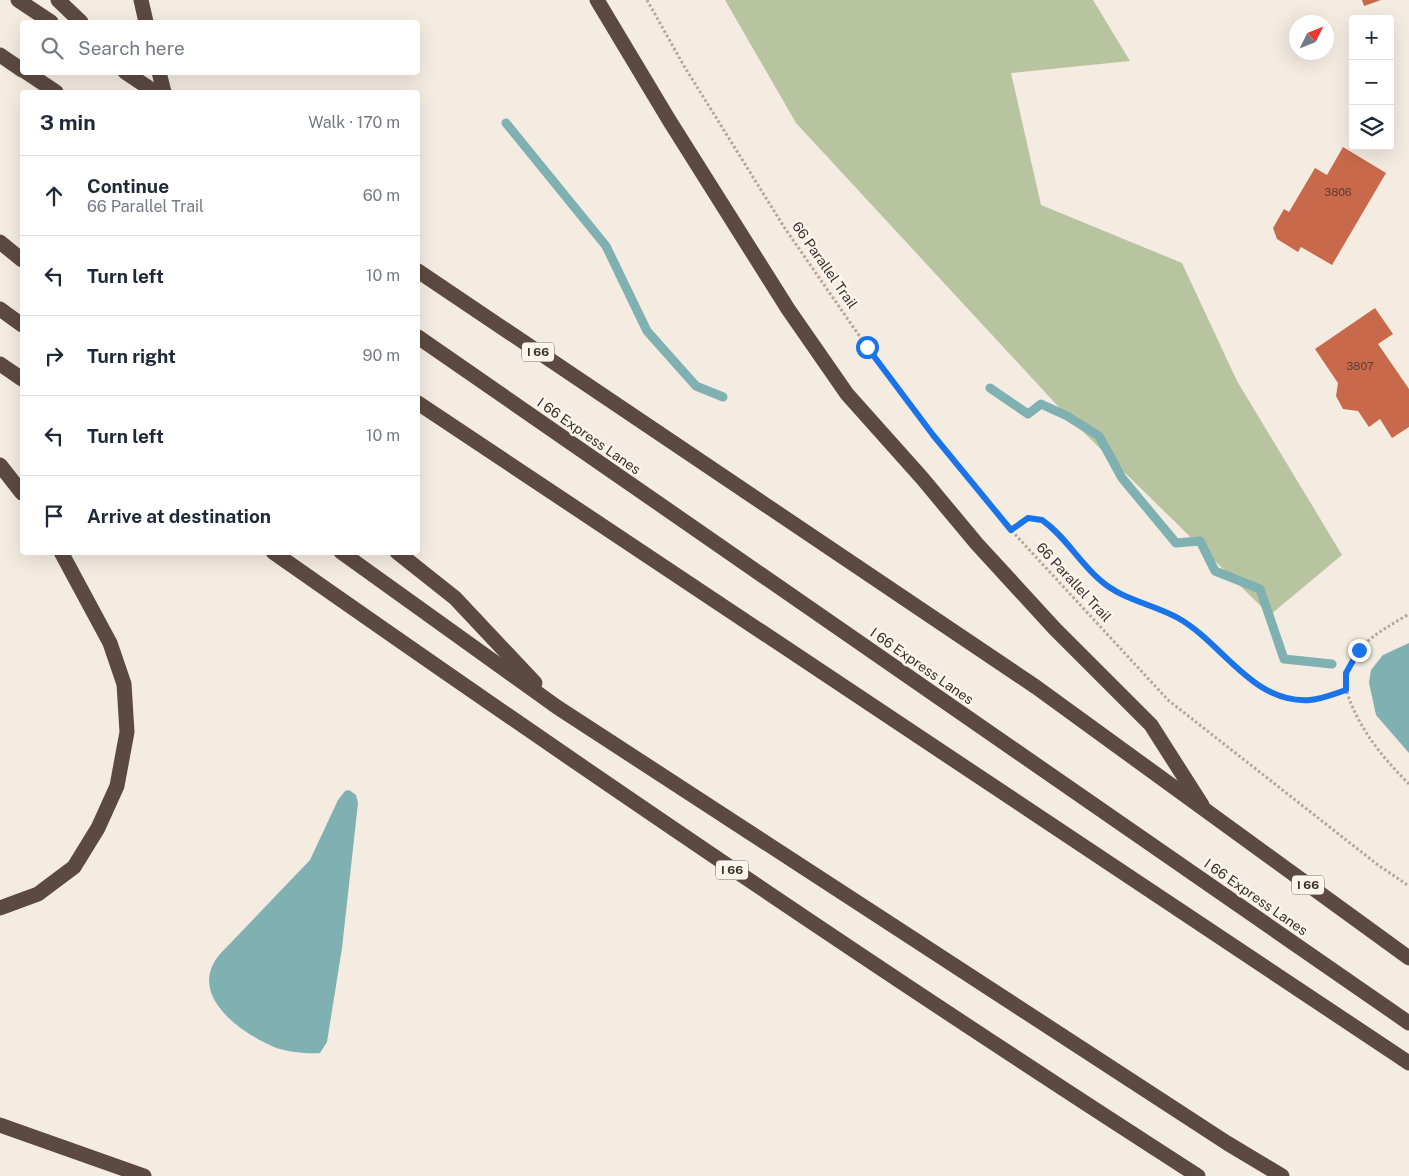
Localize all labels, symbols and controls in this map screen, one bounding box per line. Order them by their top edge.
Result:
north arrow [1289,15,1334,60]
map controls [1349,15,1394,150]
button: + [1349,15,1394,60]
search box [20,20,420,75]
icon: search [38,34,66,62]
text: Search here [78,37,185,59]
button: − [1349,60,1394,105]
button: layers [1349,105,1394,150]
text: 3 min [40,110,96,135]
text: Walk · 170 m [308,113,400,132]
text: Continue [87,175,169,197]
icon: ahead [40,182,68,210]
text: 60 m [363,186,400,205]
house number: 3806 [1324,186,1352,198]
text: 66 Parallel Trail [87,197,204,216]
street label: 66 Parallel Trail [789,218,861,312]
icon: left [40,262,68,290]
text: Turn left [87,265,164,287]
text: 10 m [366,266,400,285]
route start [856,336,879,359]
icon: right [40,342,68,370]
road number: I 66 [522,342,554,362]
text: Turn right [87,345,176,367]
text: 90 m [363,346,400,365]
house number: 3807 [1346,360,1374,372]
street label: I 66 Express Lanes [534,394,644,478]
icon: left [40,422,68,450]
text: Turn left [87,425,164,447]
text: 10 m [366,426,400,445]
icon: arrive [40,502,68,530]
text: Arrive at destination [87,505,271,527]
street label: 66 Parallel Trail [1033,539,1115,625]
street label: I 66 Express Lanes [867,624,977,708]
route end [1348,639,1371,662]
street label: I 66 Express Lanes [1201,855,1311,939]
road number: I 66 [716,860,748,880]
road number: I 66 [1292,876,1324,894]

